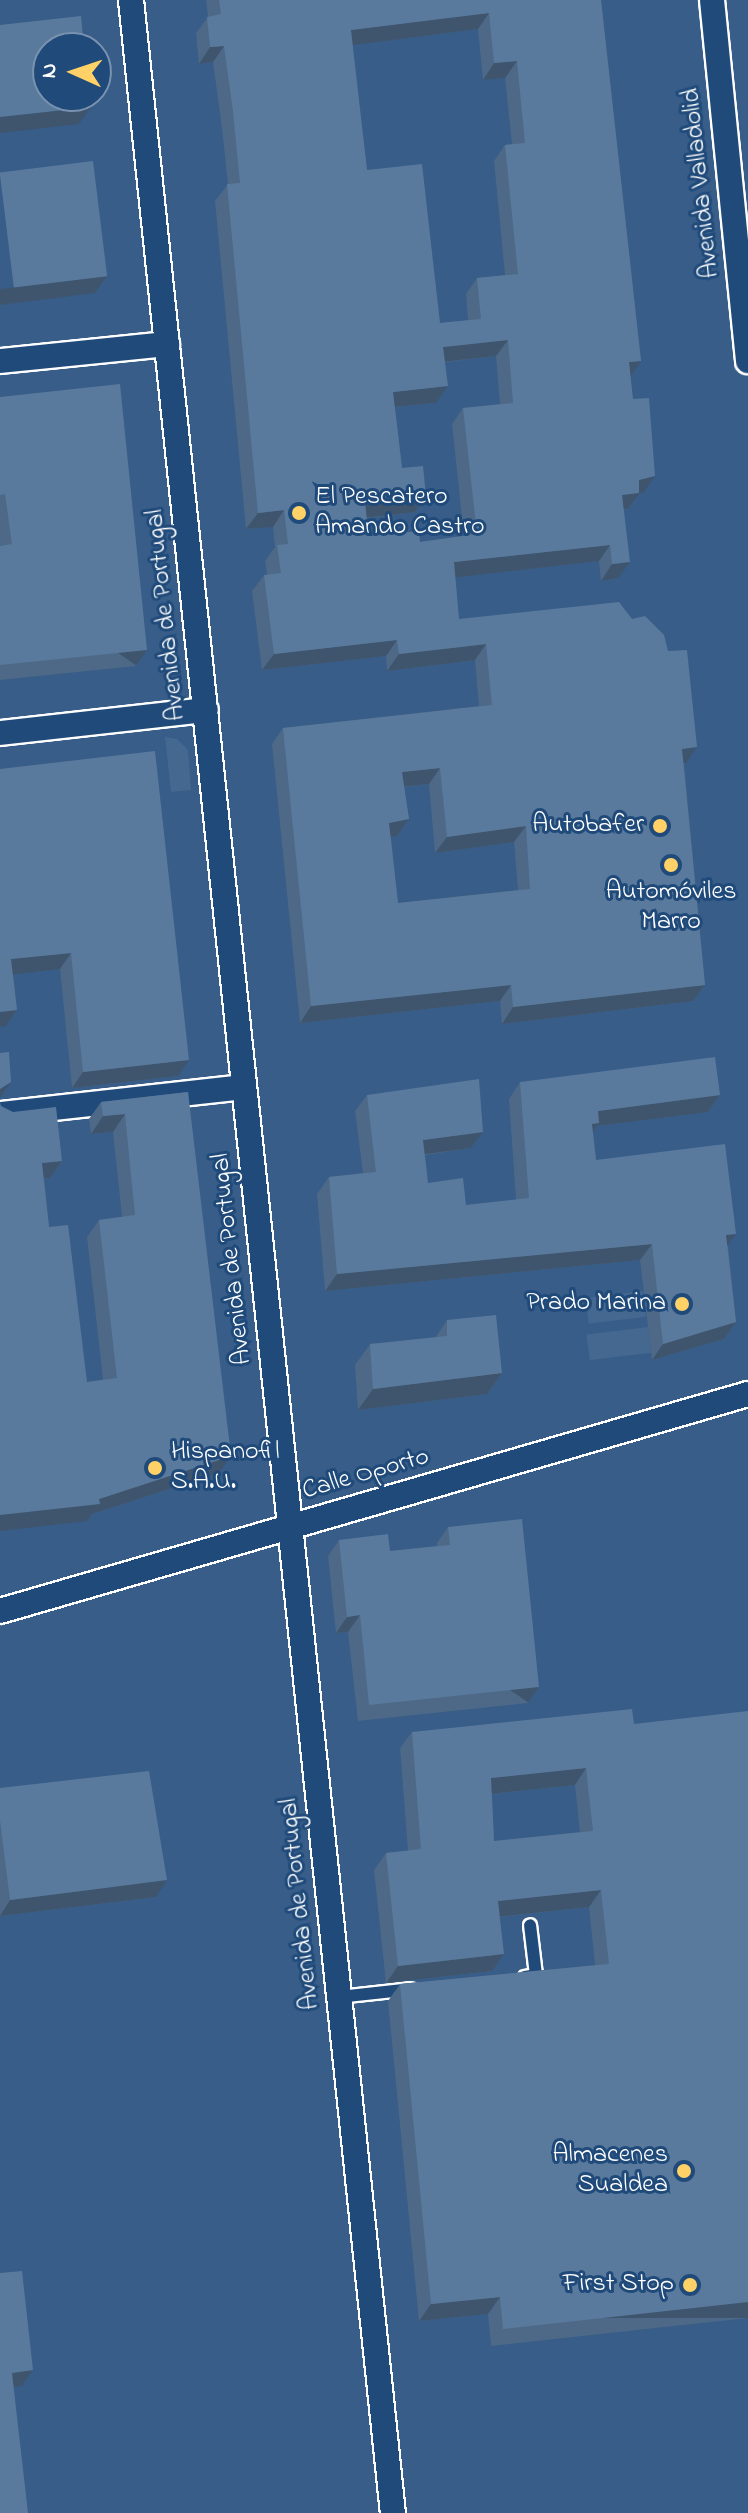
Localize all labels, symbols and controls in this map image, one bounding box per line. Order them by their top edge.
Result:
north arrow [32,32,112,112]
text: N [34,63,66,79]
street label: Avenida Valladolid [676,86,728,280]
place label: El Pescatero Amando Castro [315,482,485,544]
marker: El Pescatero Amando Castro [290,504,308,522]
street label: Avenida de Portugal [140,508,194,722]
place label: Autobafer [532,810,644,842]
marker: Autobafer [651,817,669,835]
marker: Automóviles Marro [662,856,680,874]
place label: Automóviles Marro [606,877,736,938]
street label: Avenida de Portugal [206,1152,260,1366]
place label: Prado Marina [526,1288,666,1320]
marker: Prado Marina [673,1295,691,1313]
place label: Hispanofil S.A.U. [171,1437,280,1498]
street label: Calle Oporto [299,1442,433,1508]
marker: Hispanofil S.A.U. [146,1459,164,1477]
street label: Avenida de Portugal [274,1797,328,2011]
place label: Almacenes Sualdea [553,2140,668,2202]
marker: Almacenes Sualdea [675,2162,693,2180]
place label: First Stop [563,2269,674,2301]
marker: First Stop [681,2276,699,2294]

